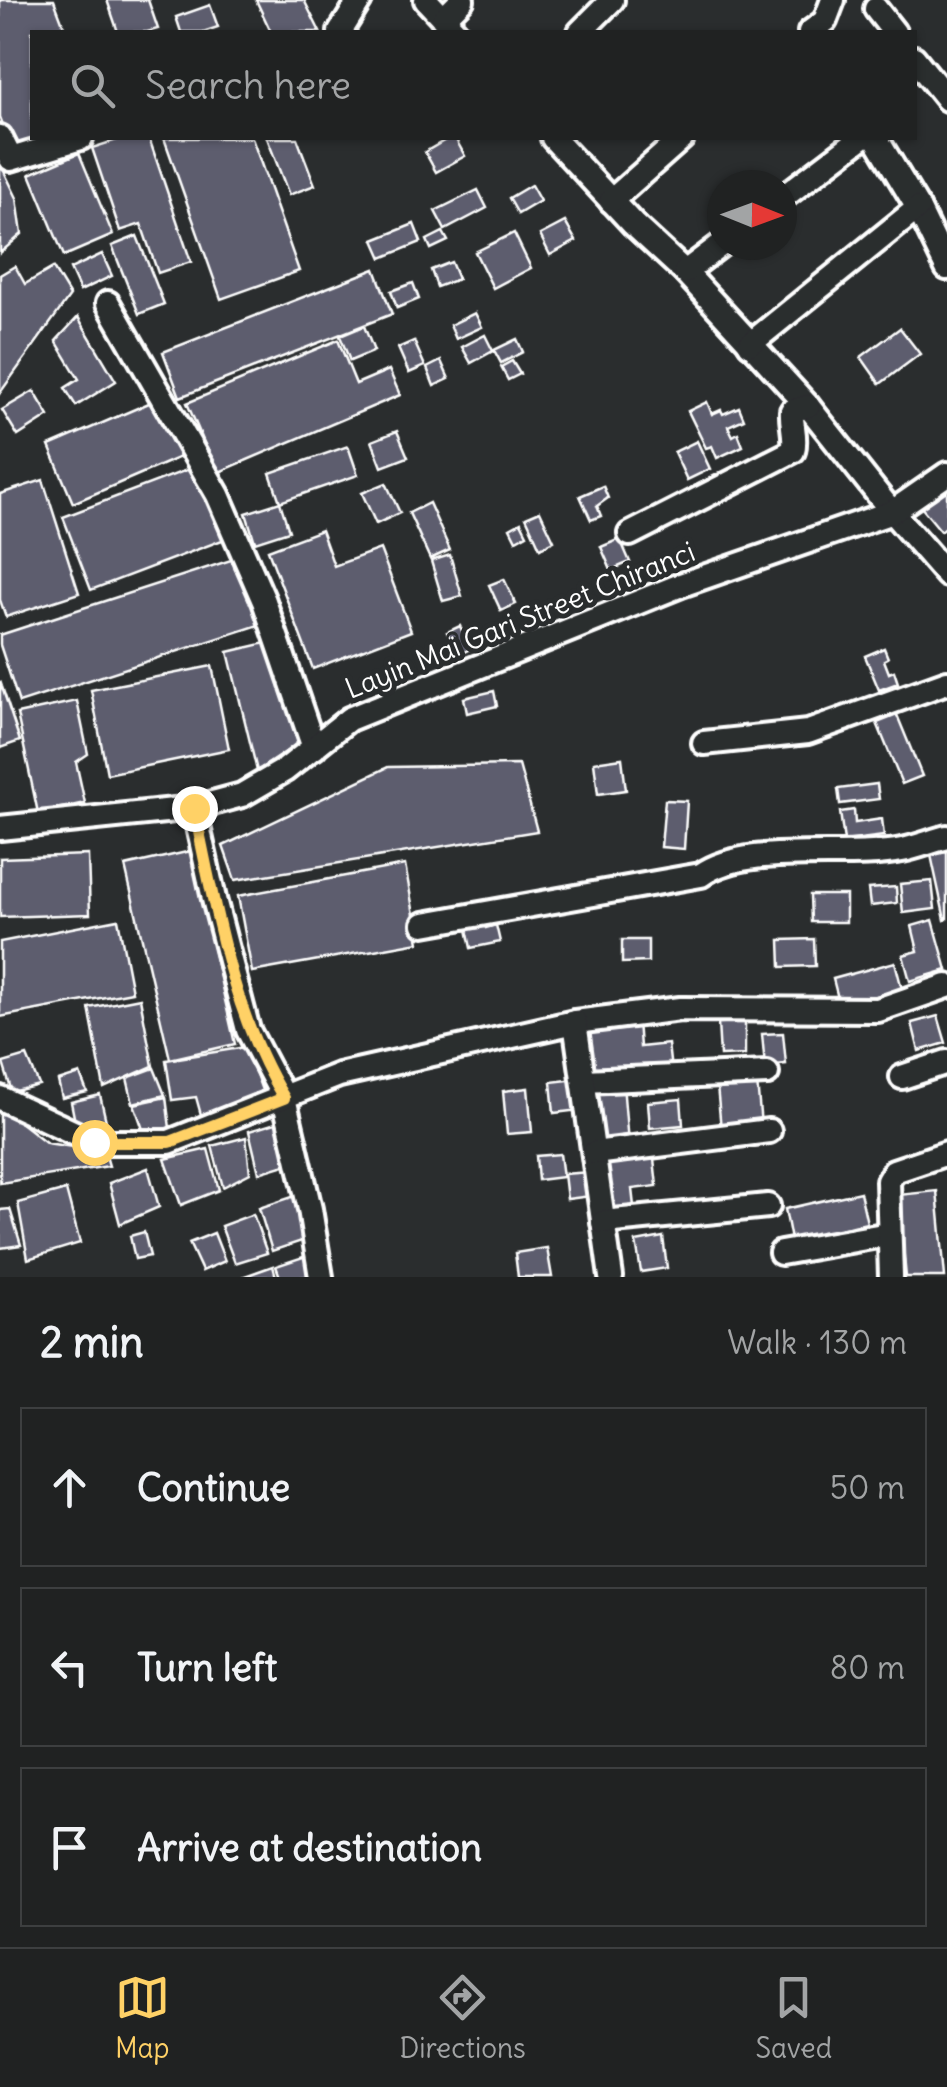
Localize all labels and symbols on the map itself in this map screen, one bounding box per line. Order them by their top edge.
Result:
north arrow [707,170,797,260]
street label: Layin Mai Gari Street Chiranci [340,533,700,707]
route end [172,786,218,832]
route start [72,1120,118,1166]

